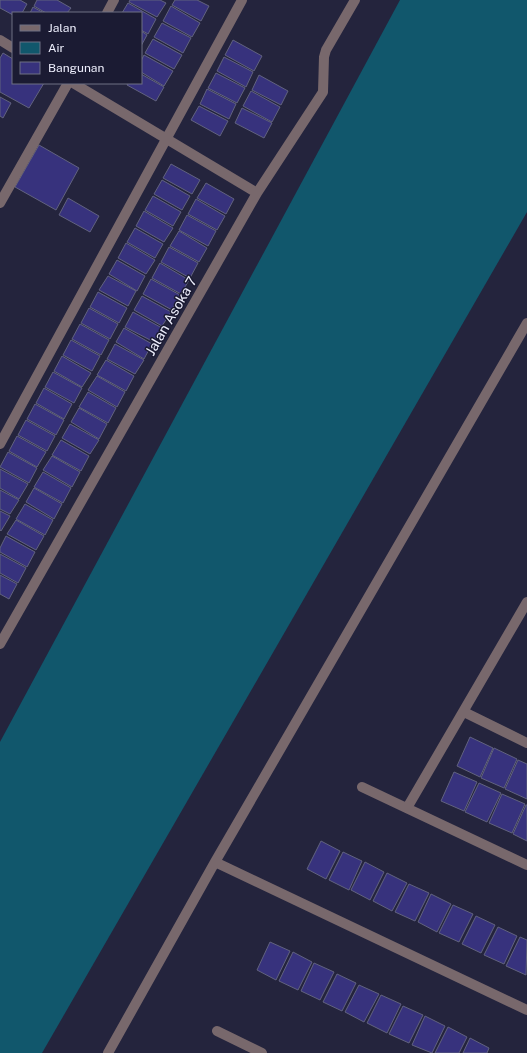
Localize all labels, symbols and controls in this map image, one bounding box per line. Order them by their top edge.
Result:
legend [12,12,142,84]
text: Jalan [48,21,77,35]
text: Air [48,41,65,55]
text: Bangunan [48,61,104,75]
street label: Jalan Asoka 7 [142,274,200,358]

